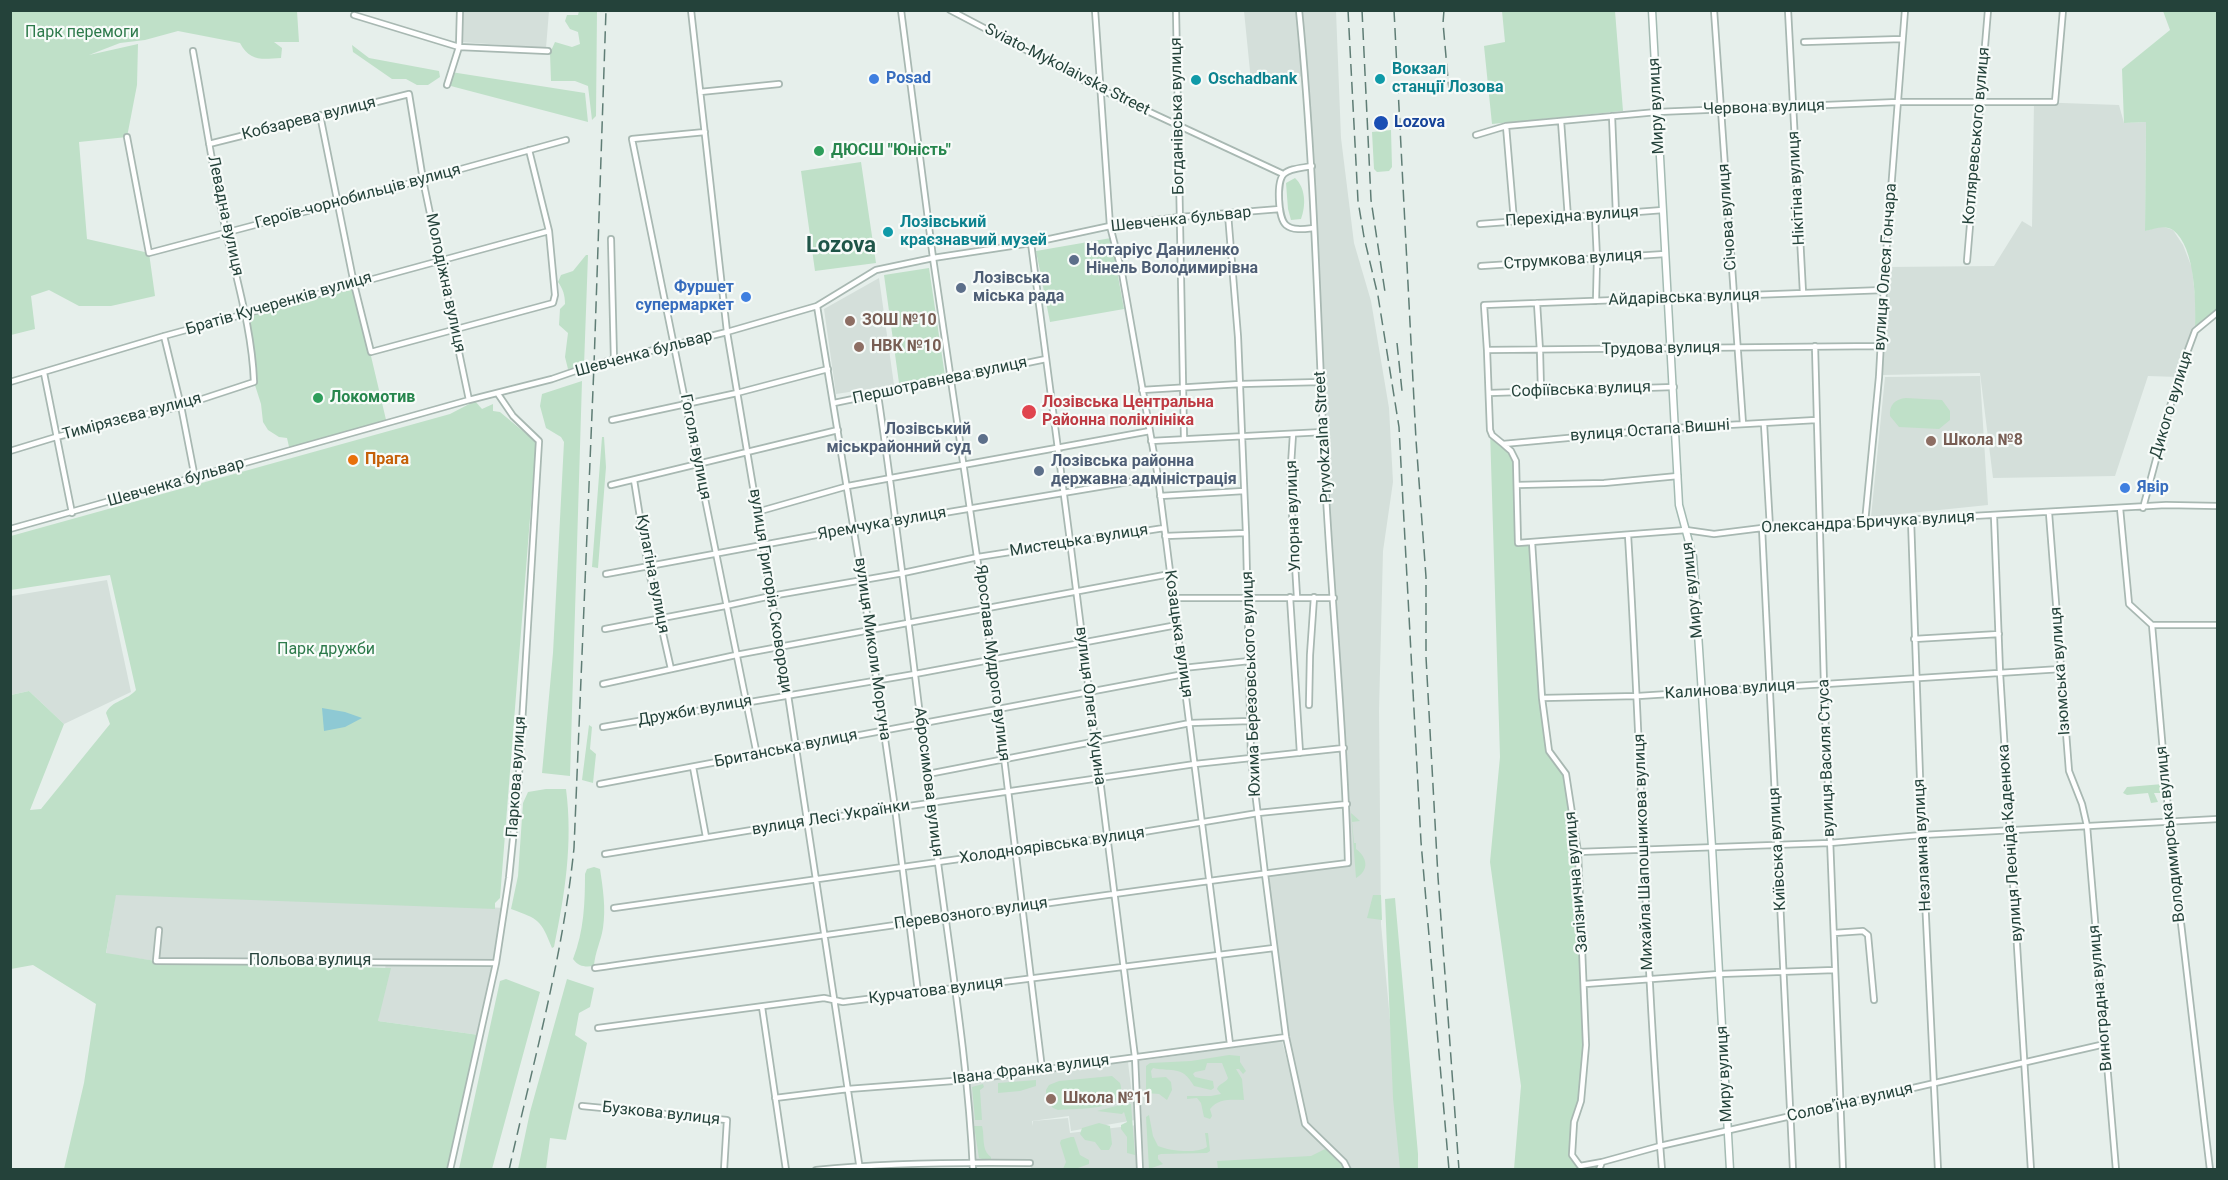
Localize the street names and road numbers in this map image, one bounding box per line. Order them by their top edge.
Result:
street label: Sviato-Mykolaivska Street [981,20,1153,120]
street label: Богданівська вулиця [1167,37,1189,195]
street label: Котляревського вулиця [1960,46,1994,226]
street label: Миру вулиця [1645,57,1669,155]
street label: Кобзарева вулиця [240,93,378,145]
street label: Червона вулиця [1703,96,1825,120]
street label: Нікітіна вулиця [1784,130,1810,246]
street label: Левадна вулиця [203,154,247,278]
street label: Героїв-чорнобильців вулиця [253,160,463,234]
street label: Січова вулиця [1715,163,1741,271]
street label: вулиця Олеся Гончара [1871,183,1901,351]
street label: Шевченка бульвар [1110,203,1252,237]
street label: Перехідна вулиця [1505,203,1639,231]
street label: Молодіжна вулиця [421,212,469,354]
street label: Струмкова вулиця [1503,246,1643,274]
street label: Братів Кучеренків вулиця [184,268,374,340]
street label: Айдарівська вулиця [1608,286,1760,310]
street label: Шевченка бульвар [573,326,715,382]
street label: Трудова вулиця [1602,338,1720,360]
street label: Дикого вулиця [2146,349,2198,461]
street label: Першотравнева вулиця [851,353,1029,409]
street label: Pryvokzalna Street [1311,370,1337,504]
street label: Софіївська вулиця [1511,378,1651,402]
street label: Тимірязєва вулиця [60,389,204,445]
street label: Гоголя вулиця [675,393,715,501]
street label: вулиця Остапа Вишні [1570,416,1730,446]
street label: Шевченка бульвар [105,454,247,512]
street label: Упорна вулиця [1282,460,1306,572]
street label: вулиця Григорія Сковороди [744,487,796,695]
street label: Яремчука вулиця [816,503,948,545]
street label: Олександра Бричука вулиця [1761,508,1975,538]
street label: Кулагіна вулиця [631,513,673,635]
street label: Мистецька вулиця [1008,521,1150,561]
street label: Миру вулиця [1678,541,1708,639]
street label: вулиця Миколи Моргуна [850,556,894,742]
street label: Ярослава Мудрого вулиця [970,564,1014,762]
street label: Козацька вулиця [1160,569,1196,699]
street label: Юхима Березовського вулиця [1238,571,1266,797]
street label: Ізюмська вулиця [2047,606,2075,736]
street label: вулиця Олега Куцина [1071,626,1109,786]
street label: Калинова вулиця [1664,676,1796,704]
street label: вулиця Василя Стуса [1815,679,1839,837]
street label: Дружби вулиця [636,691,754,731]
street label: Абросимова вулиця [909,706,947,858]
street label: Паркова вулиця [503,716,531,838]
street label: Британська вулиця [713,726,859,772]
street label: Михайла Шапошникова вулиця [1630,733,1658,971]
street label: вулиця Леоніда Каденюка [1995,743,2027,943]
street label: Володимирська вулиця [2152,745,2190,923]
street label: Незламна вулиця [1910,778,1936,912]
street label: Київська вулиця [1765,787,1791,911]
street label: вулиця Лесі Українки [751,796,911,840]
street label: Залізнична вулиця [1561,811,1593,953]
street label: Холодноярівська вулиця [958,823,1146,869]
street label: Перевозного вулиця [893,894,1049,934]
street label: Виноградна вулиця [2085,924,2117,1072]
street label: Польова вулиця [249,951,371,971]
street label: Курчатова вулиця [868,973,1004,1009]
street label: Миру вулиця [1713,1025,1737,1123]
street label: Івана Франка вулиця [951,1051,1111,1089]
street label: Солов'їна вулиця [1785,1079,1915,1127]
street label: Бузкова вулиця [601,1098,721,1130]

